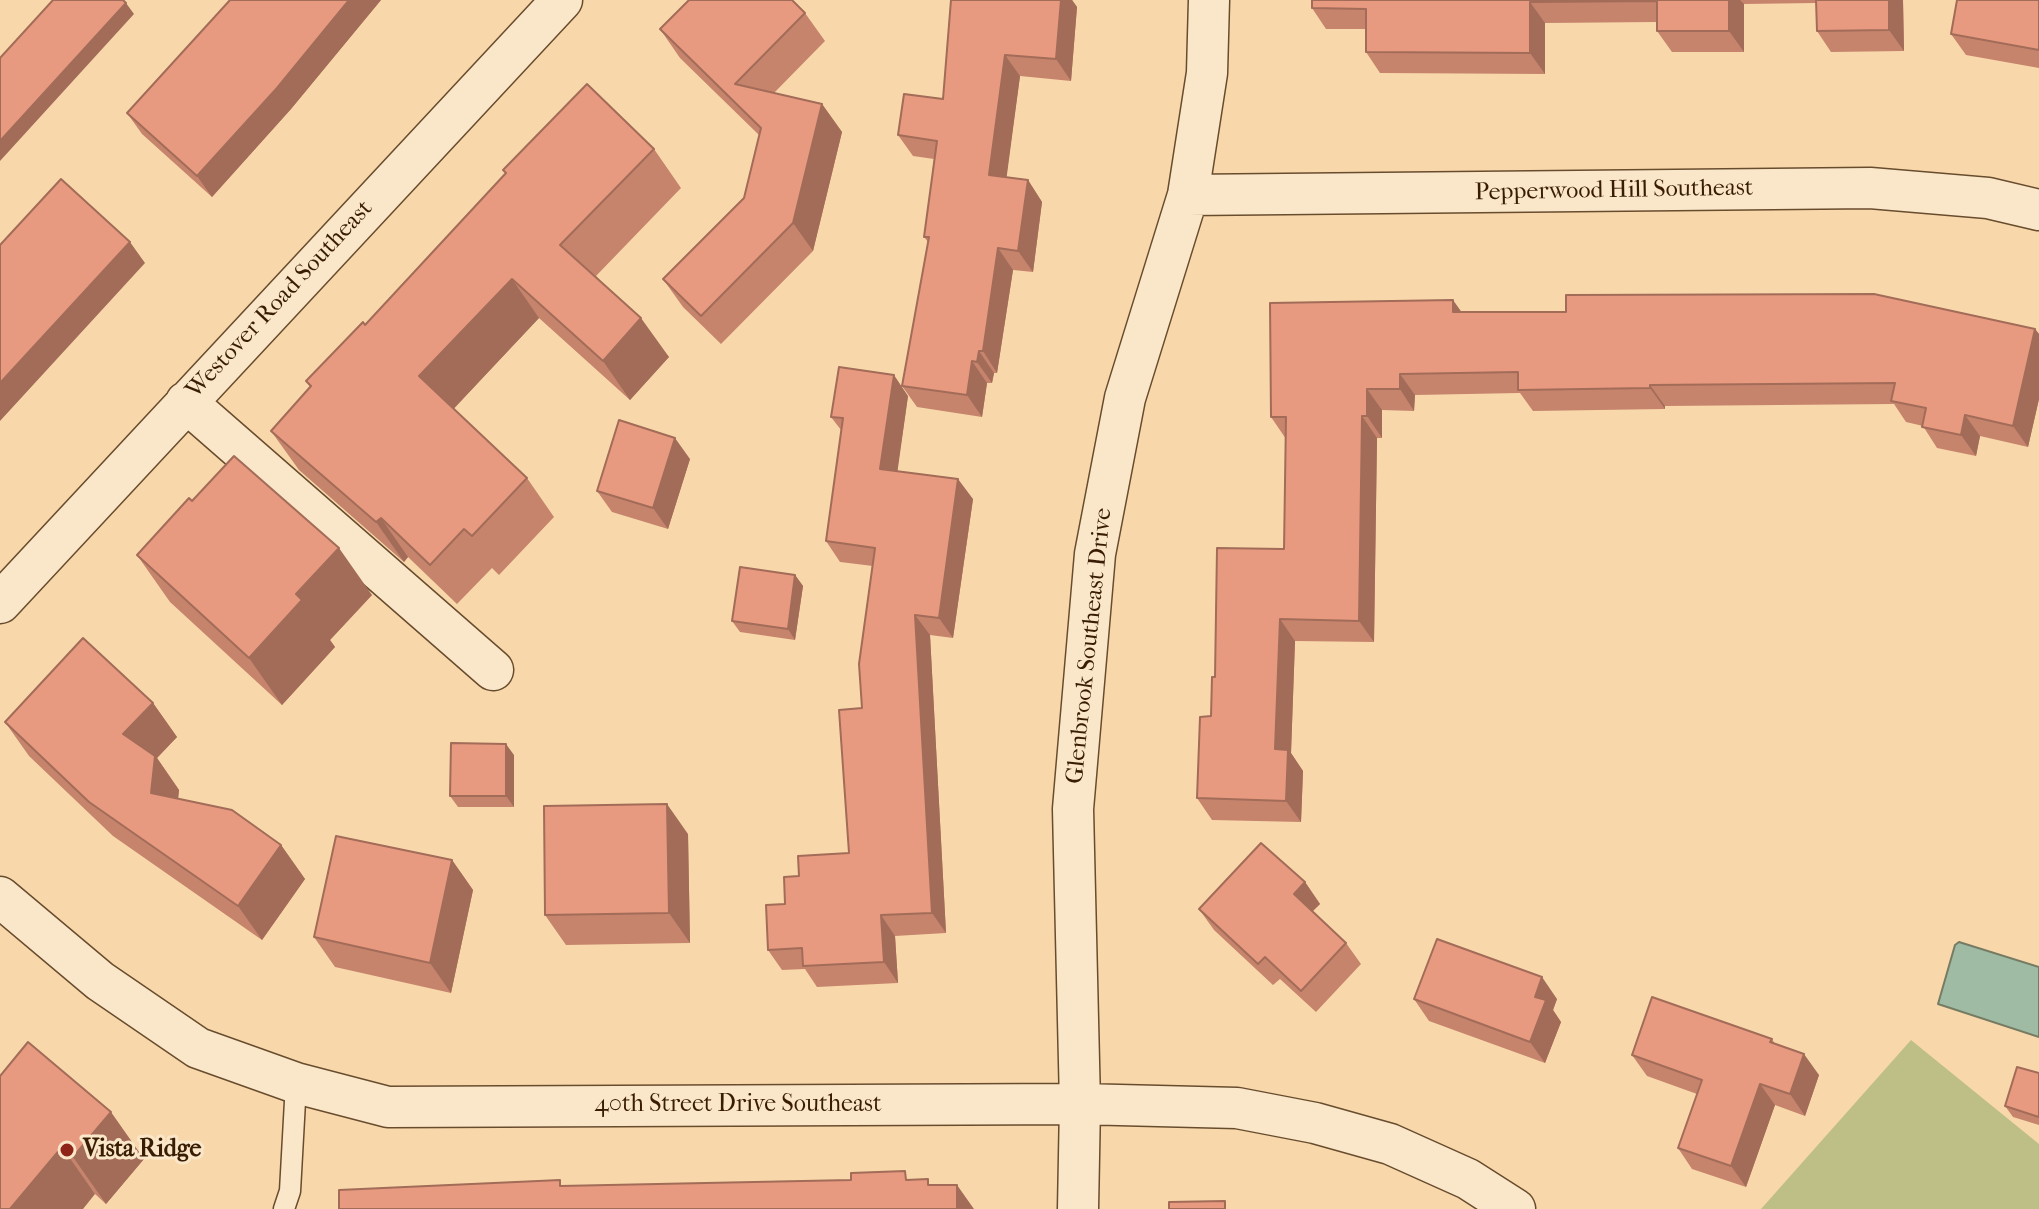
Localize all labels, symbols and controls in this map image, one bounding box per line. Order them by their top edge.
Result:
street label: Pepperwood Hill Southeast [1474,174,1754,208]
street label: Westover Road Southeast [181,195,379,405]
street label: Glenbrook Southeast Drive [1061,507,1119,785]
street label: 40th Street Drive Southeast [594,1091,882,1119]
place label: Vista Ridge [83,1136,201,1164]
marker: Vista Ridge [58,1141,76,1159]

